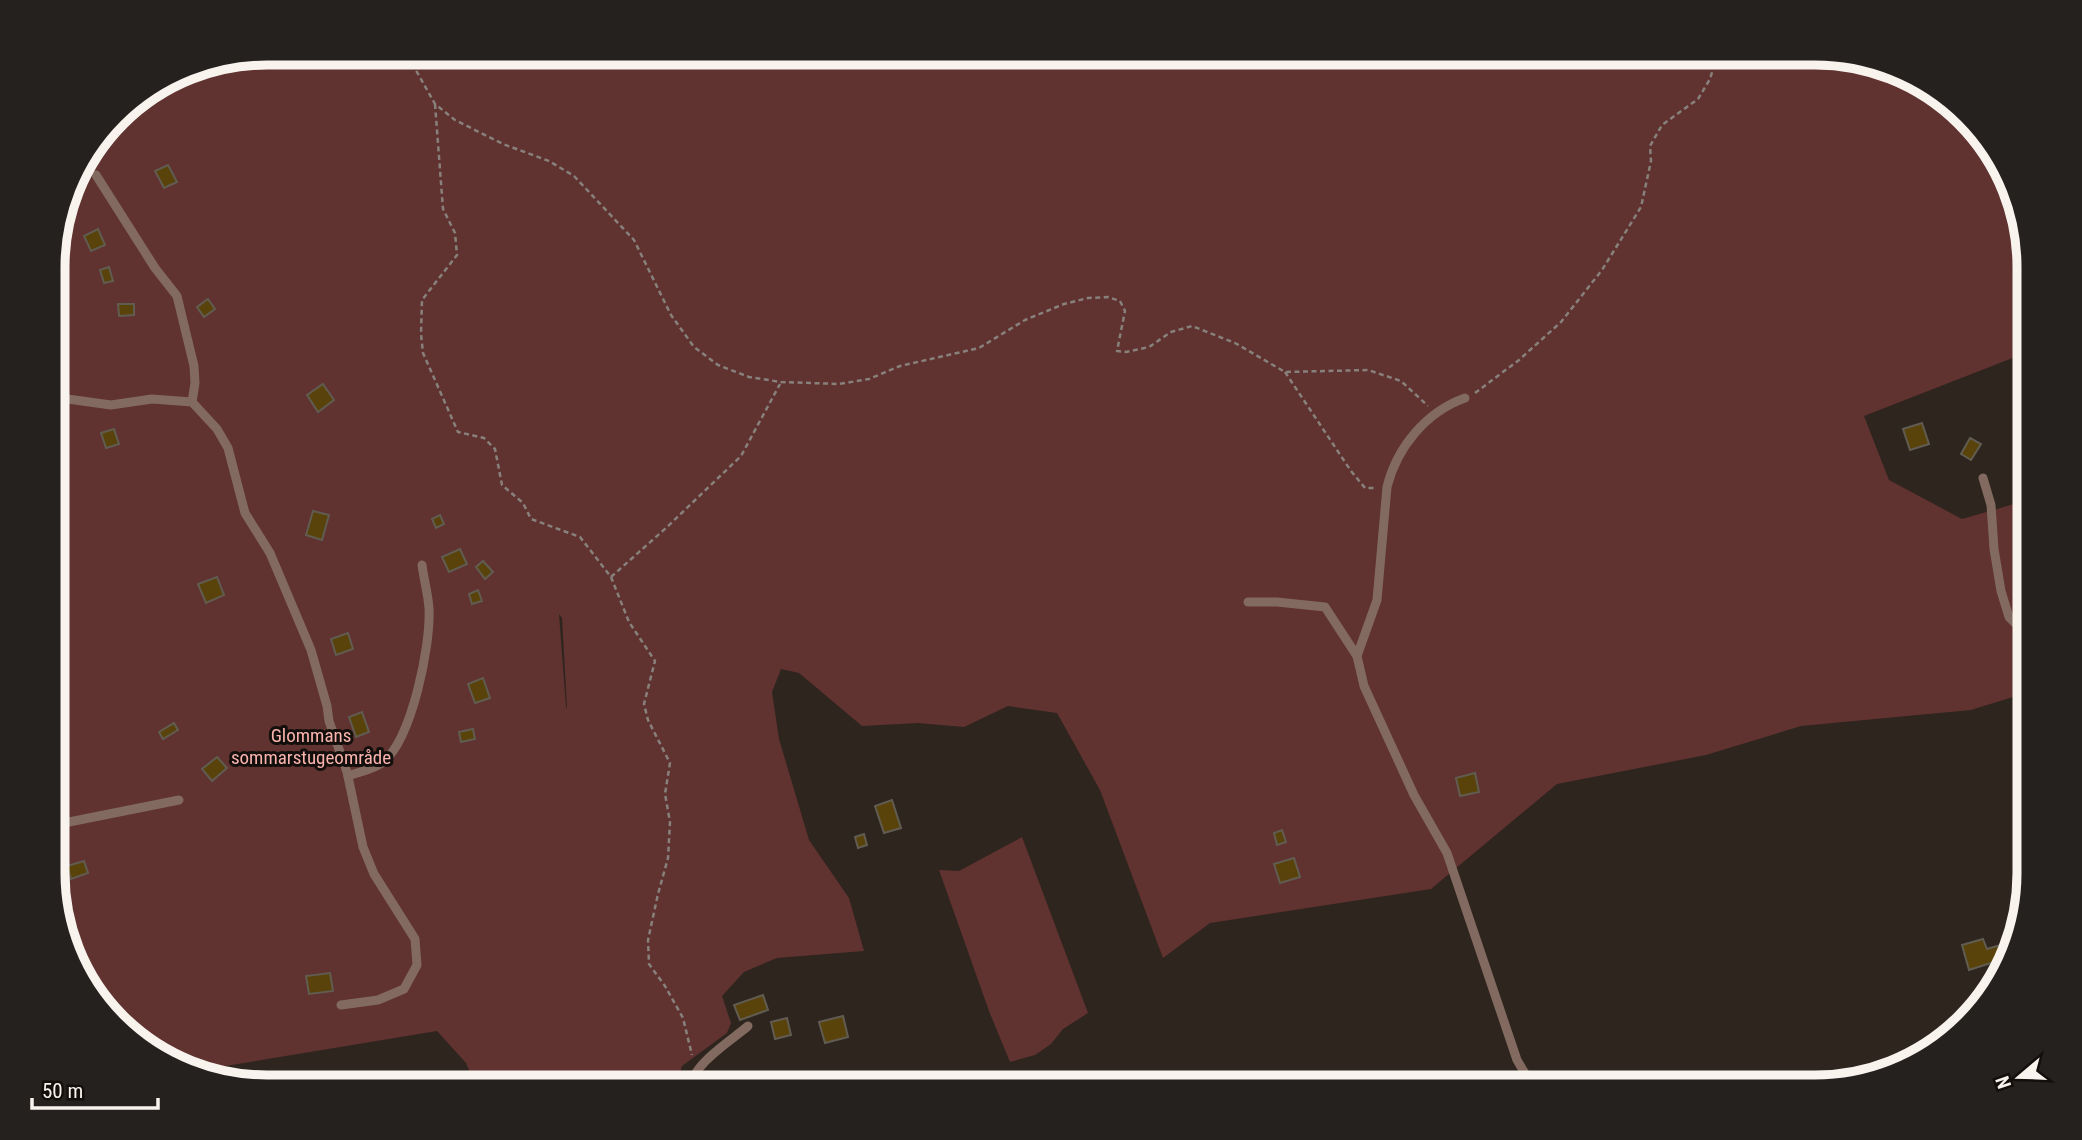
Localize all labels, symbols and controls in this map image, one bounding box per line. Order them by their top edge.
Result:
park label: Glommans sommarstugeområde [231,724,391,769]
north arrow [1984,1042,2054,1112]
scale bar [32,1066,158,1110]
text: N [1991,1073,2016,1092]
text: 50 m [42,1079,83,1103]

